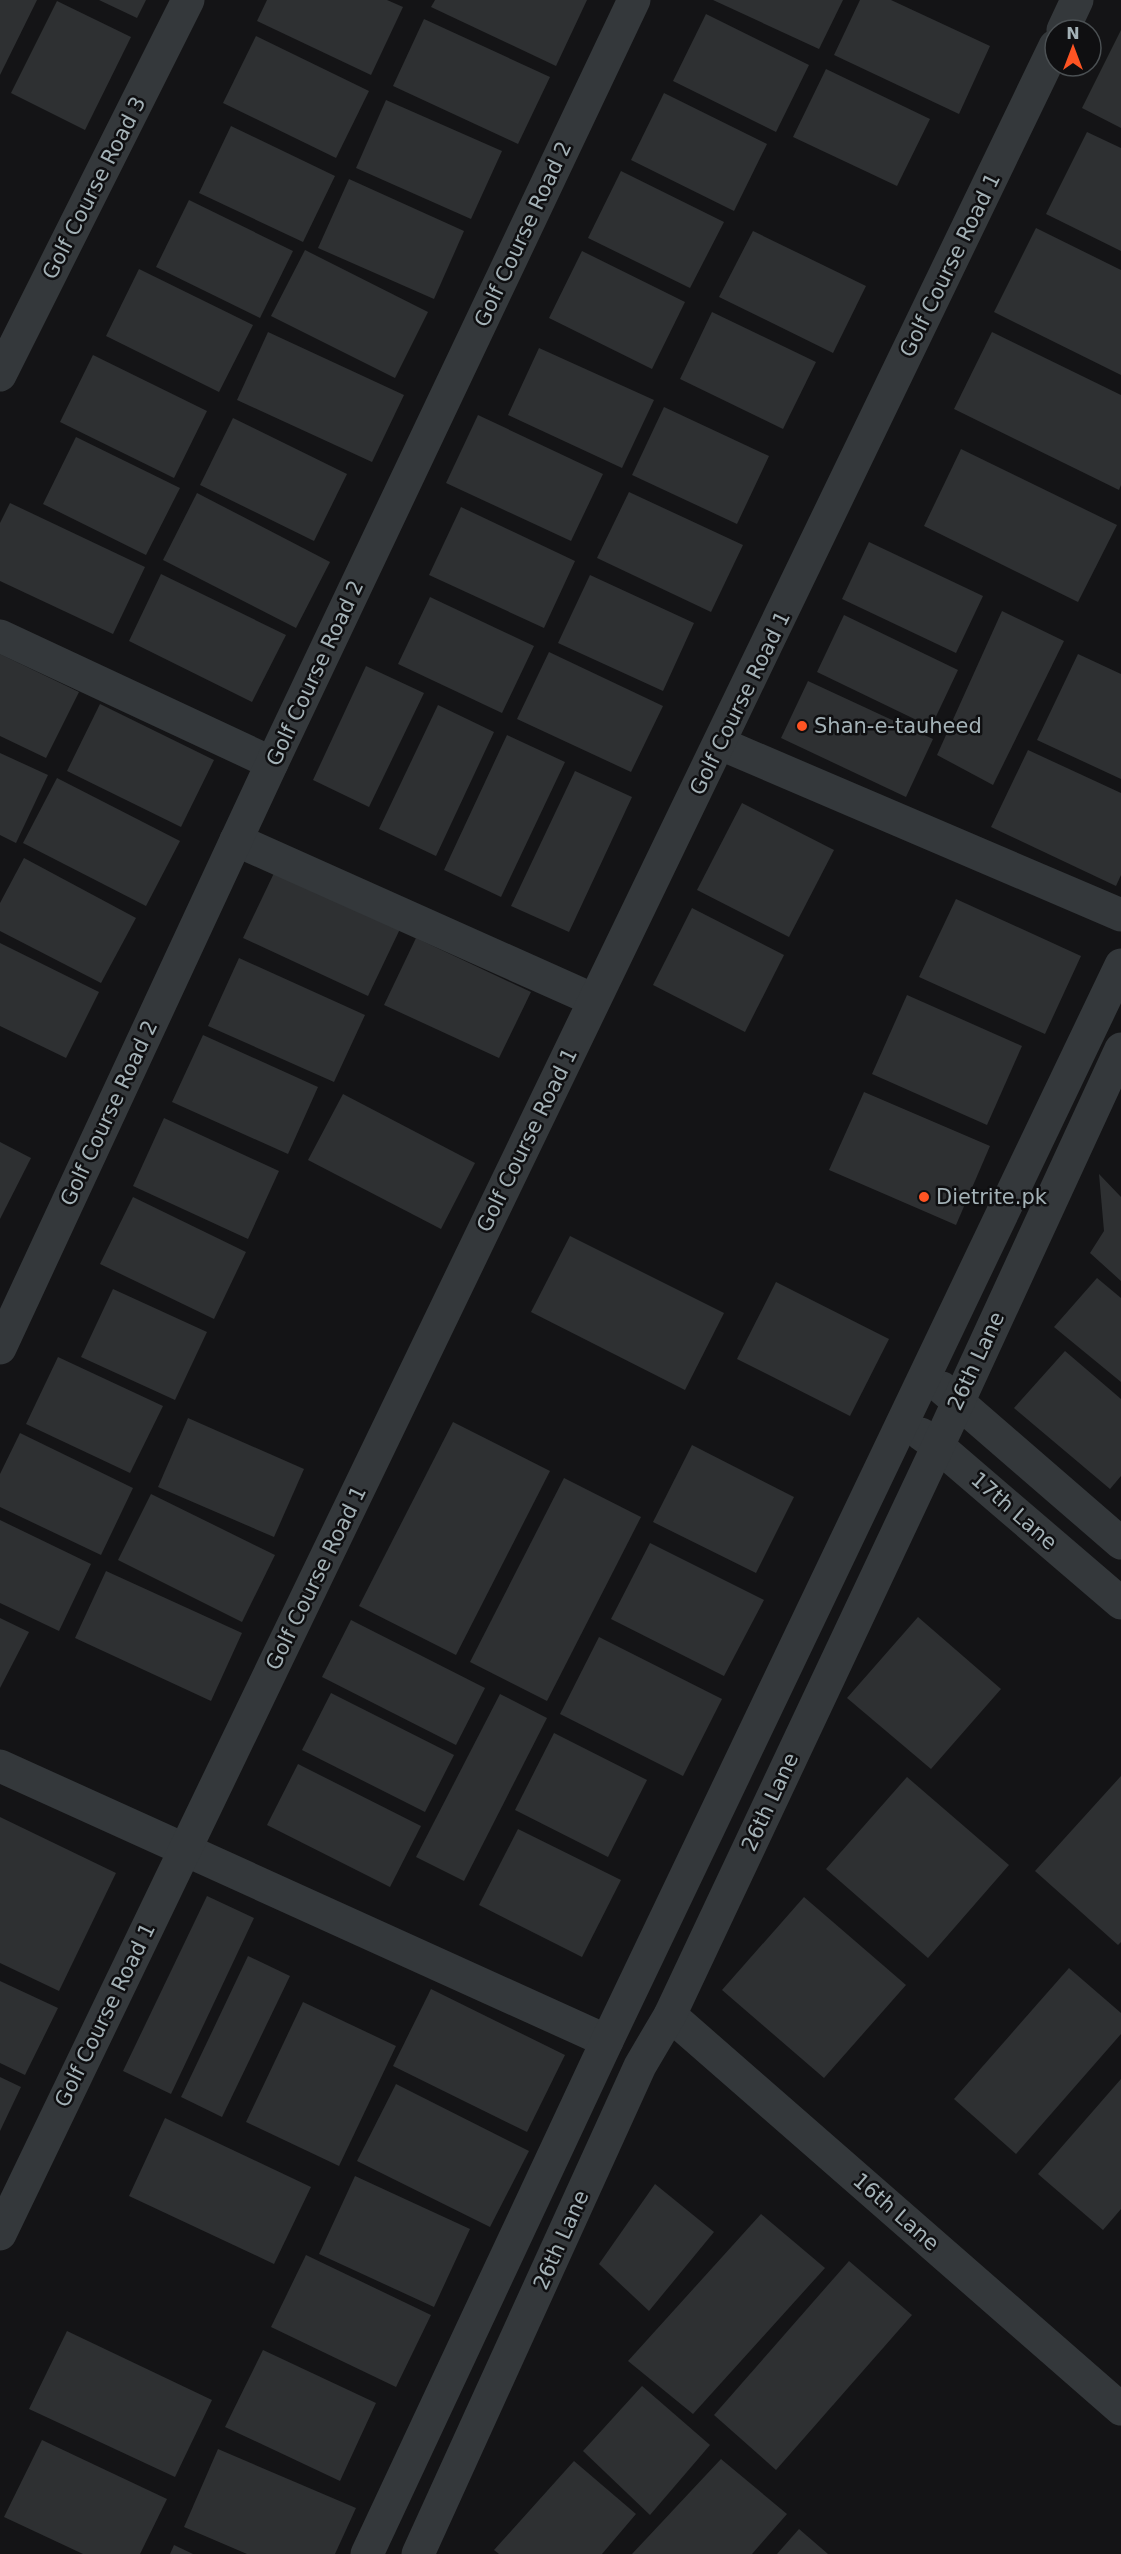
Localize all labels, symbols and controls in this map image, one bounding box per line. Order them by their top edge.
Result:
north arrow [1043,18,1103,78]
text: N [1066,24,1080,43]
street label: Golf Course Road 3 [38,93,150,283]
street label: Golf Course Road 2 [469,138,577,330]
street label: Golf Course Road 1 [895,169,1005,361]
street label: Golf Course Road 2 [261,577,369,769]
street label: Golf Course Road 1 [685,607,795,799]
place label: Shan-e-tauheed [814,714,982,738]
marker: Shan-e-tauheed [795,719,809,733]
street label: Golf Course Road 2 [55,1017,163,1209]
street label: Golf Course Road 1 [472,1044,582,1236]
place label: Dietrite.pk [936,1185,1048,1209]
marker: Dietrite.pk [917,1190,931,1204]
street label: 26th Lane [943,1308,1009,1414]
street label: 17th Lane [966,1467,1062,1555]
street label: Golf Course Road 1 [261,1482,371,1674]
street label: 26th Lane [737,1749,803,1855]
street label: Golf Course Road 1 [50,1919,160,2111]
street label: 16th Lane [848,2168,944,2256]
street label: 26th Lane [529,2187,593,2293]

